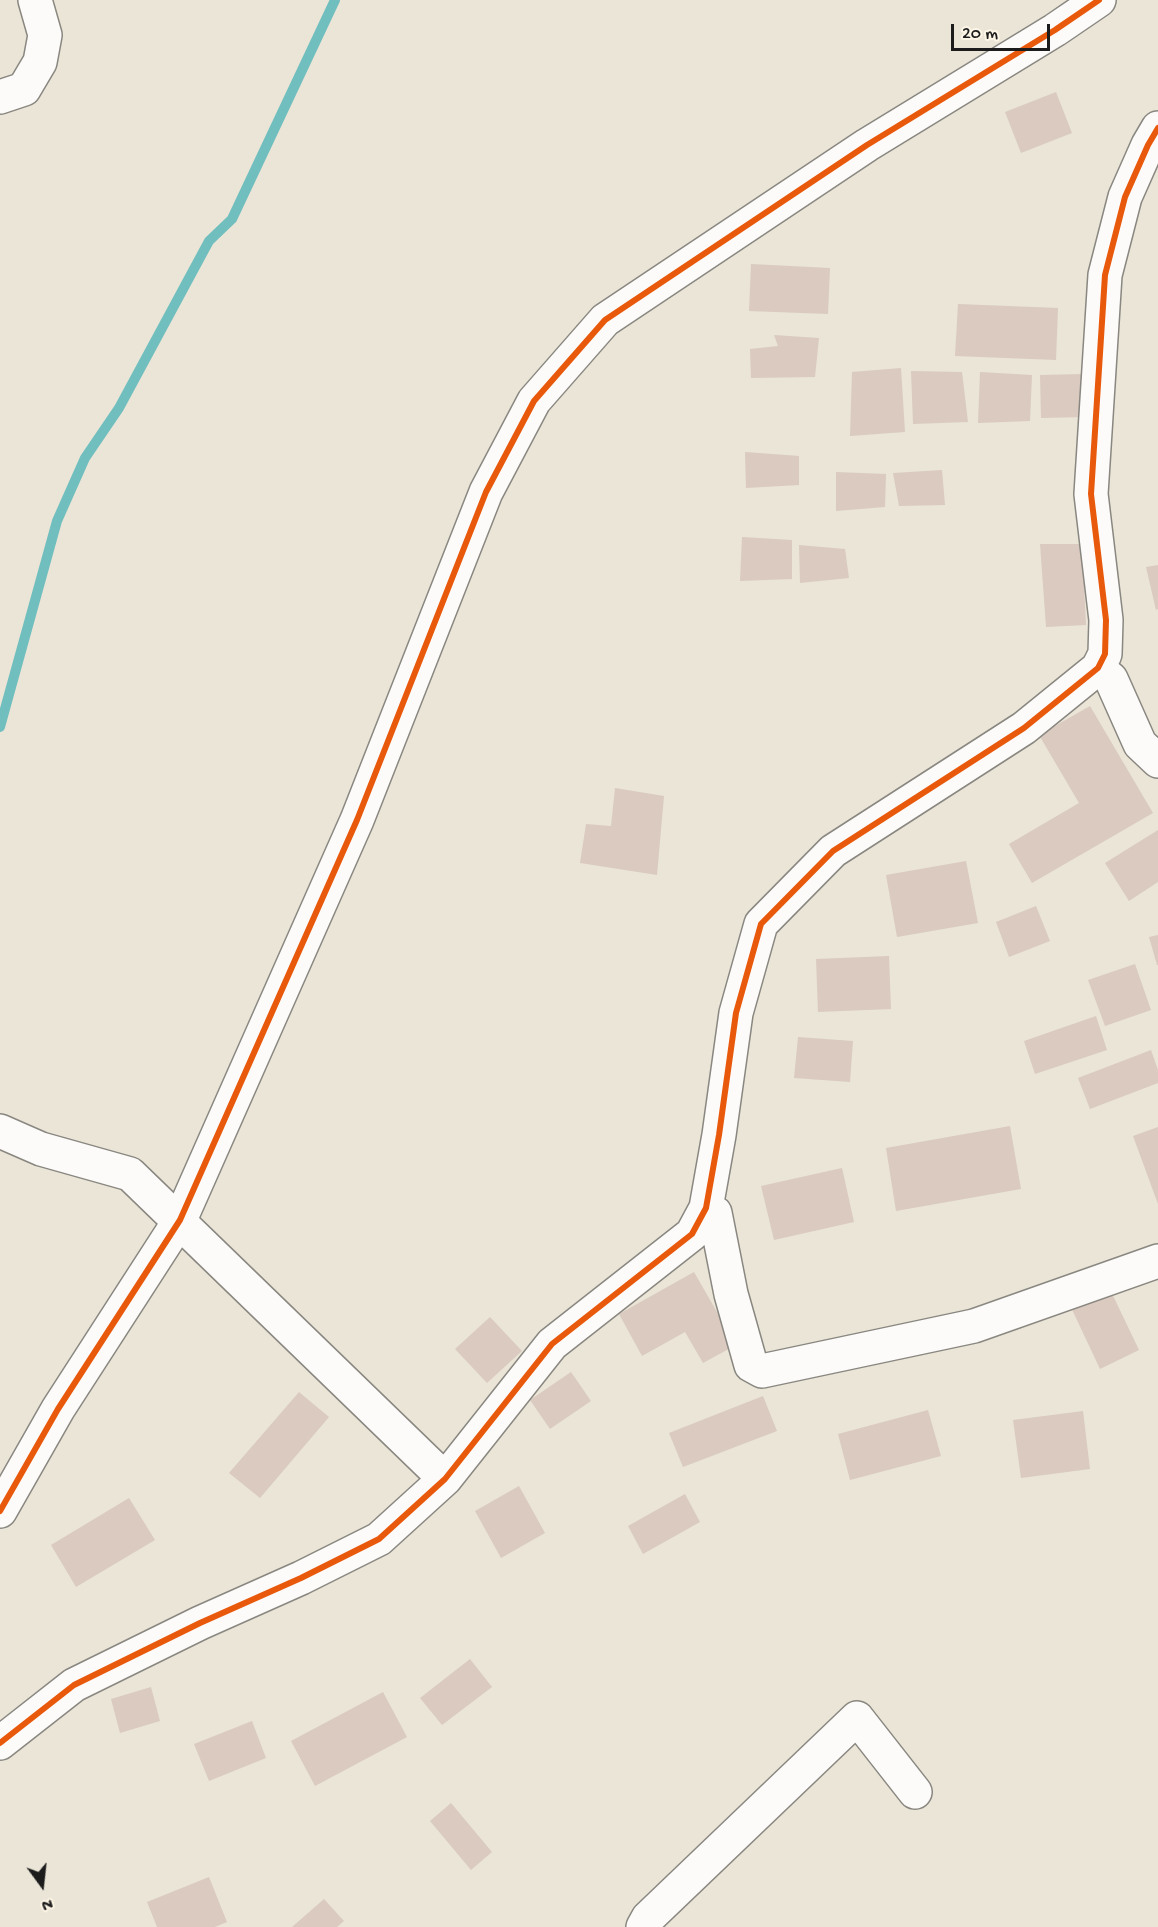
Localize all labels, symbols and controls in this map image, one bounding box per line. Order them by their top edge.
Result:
scale bar [954,12,1053,50]
text: 20 m [962,24,998,45]
north arrow [12,1855,72,1915]
text: N [39,1892,54,1913]

